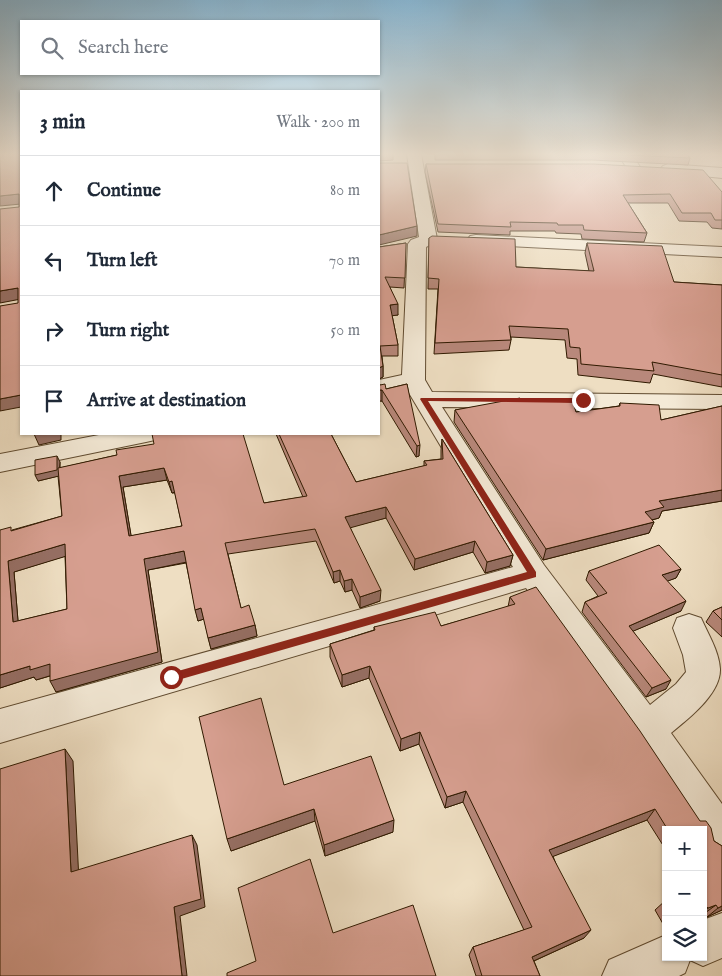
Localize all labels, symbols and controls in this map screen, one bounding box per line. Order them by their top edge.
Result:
search box [20,20,380,75]
icon: search [38,34,66,62]
text: Search here [78,36,169,60]
text: 3 min [40,109,85,136]
text: Walk · 200 m [276,113,360,133]
icon: ahead [40,177,68,205]
text: Continue [87,179,161,203]
text: 80 m [330,181,360,201]
icon: left [40,247,68,275]
text: Turn left [87,249,158,273]
text: 70 m [329,251,360,271]
icon: right [40,317,68,345]
text: Turn right [87,319,169,343]
text: 50 m [331,321,360,341]
icon: arrive [40,387,68,415]
text: Arrive at destination [87,389,246,413]
route end [572,389,595,412]
route start [160,666,183,689]
map controls [662,826,707,961]
button: + [662,826,707,871]
button: − [662,871,707,916]
button: layers [662,916,707,961]

